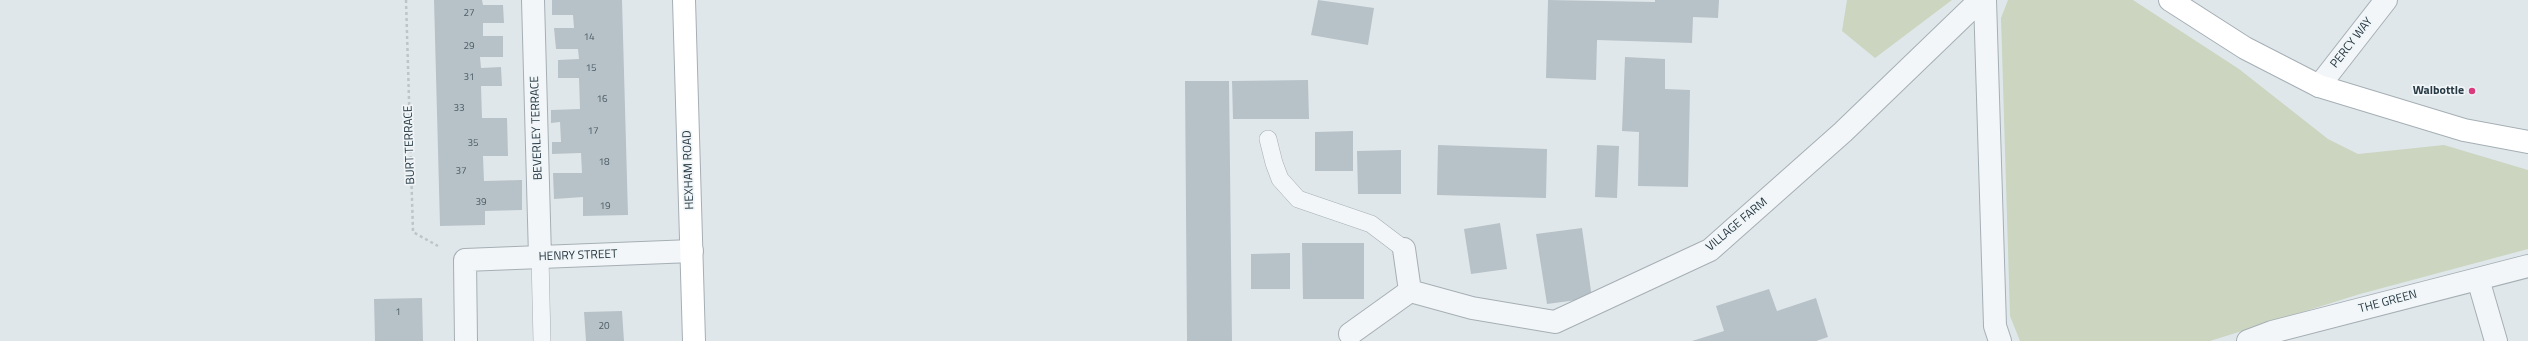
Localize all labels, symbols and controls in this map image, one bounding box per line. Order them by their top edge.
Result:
house number: 27 [463,8,475,20]
street label: PERCY WAY [2328,15,2376,71]
house number: 14 [583,32,595,44]
house number: 29 [463,41,475,53]
house number: 15 [585,63,597,75]
house number: 31 [463,72,475,84]
street label: BEVERLEY TERRACE [528,76,546,180]
place label: Walbottle [2413,84,2464,98]
marker: Walbottle [2467,86,2477,96]
house number: 16 [596,94,608,106]
house number: 33 [453,103,465,115]
street label: BURT TERRACE [401,105,419,185]
house number: 17 [587,126,599,138]
street label: HEXHAM ROAD [680,130,698,210]
house number: 35 [467,138,479,150]
house number: 18 [598,157,610,169]
house number: 37 [455,166,467,178]
street label: VILLAGE FARM [1703,195,1771,255]
house number: 39 [475,197,487,209]
house number: 19 [599,201,611,213]
street label: HENRY STREET [538,247,618,265]
street label: THE GREEN [2357,287,2419,317]
house number: 1 [395,307,401,319]
house number: 20 [598,321,610,333]

